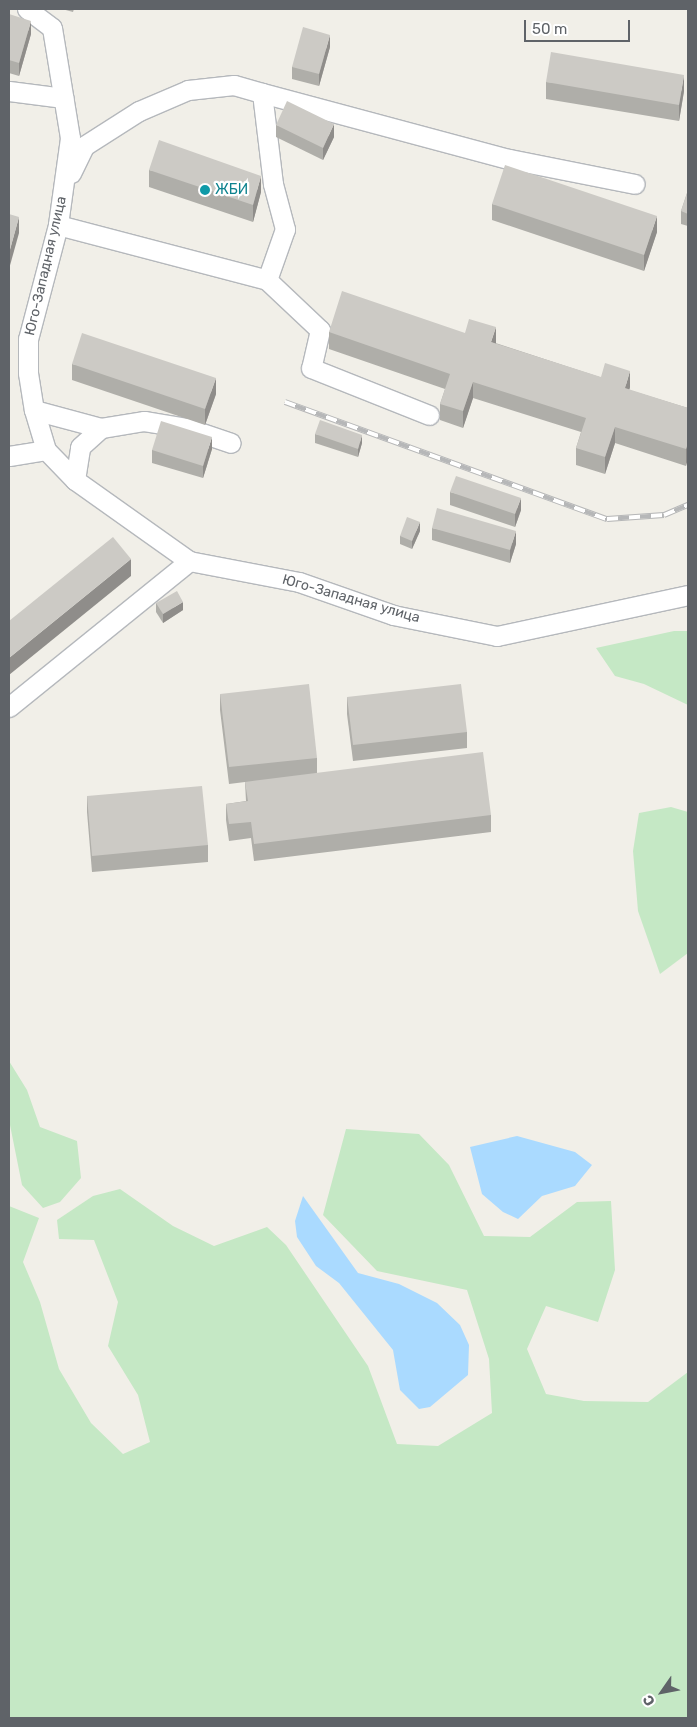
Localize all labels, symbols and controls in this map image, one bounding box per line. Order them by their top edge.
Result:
scale bar [527,10,633,42]
text: 50 m [532,20,567,38]
place label: ЖБИ [215,182,248,198]
marker: ЖБИ [199,184,211,196]
street label: Юго-Западная улица [22,195,70,337]
street label: Юго-Западная улица [280,571,422,627]
north arrow [637,1667,687,1717]
text: С [639,1692,659,1709]

